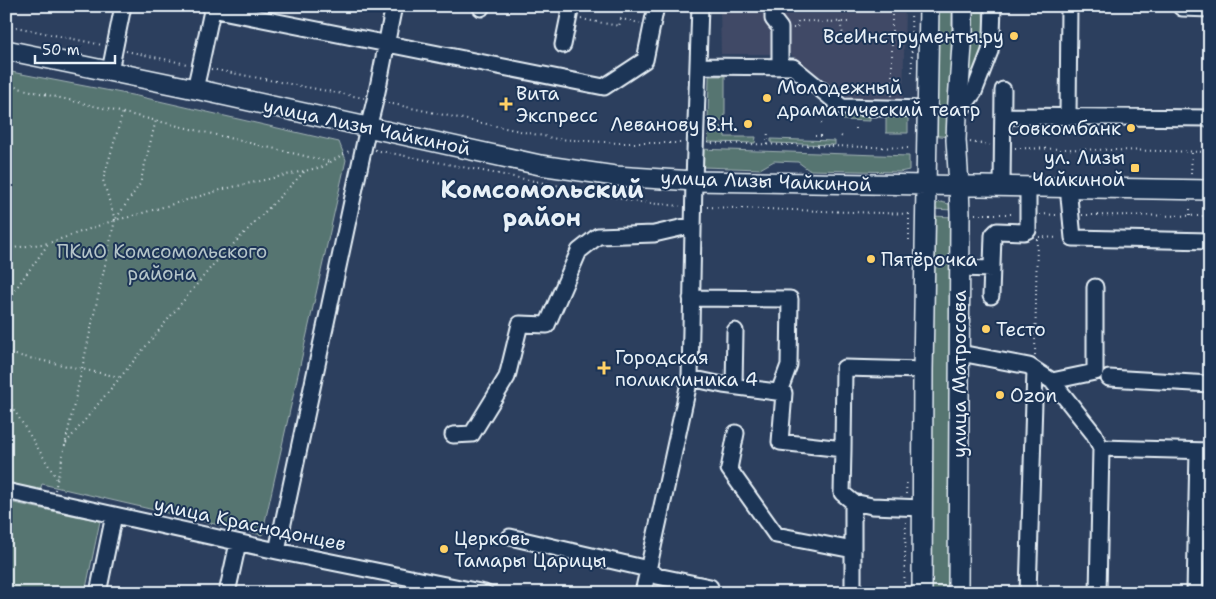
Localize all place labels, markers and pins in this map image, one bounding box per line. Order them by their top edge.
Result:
place label: ВсеИнструменты.ру [823,24,1004,49]
marker: ВсеИнструменты.ру [1008,30,1020,42]
place label: Молодежный драматический театр [777,75,980,122]
place label: Вита Экспресс [516,81,598,128]
marker: Молодежный драматический театр [761,92,773,104]
marker: Вита Экспресс [500,98,512,110]
place label: Леванову В.Н. [611,112,738,137]
place label: Совкомбанк [1007,116,1121,141]
marker: Леванову В.Н. [742,118,754,130]
marker: Совкомбанк [1125,122,1137,134]
place label: ул. Лизы Чайкиной [1032,145,1125,192]
marker: ул. Лизы Чайкиной [1129,162,1141,174]
place label: Пятёрочка [881,247,977,272]
marker: Пятёрочка [865,253,877,265]
place label: Тесто [996,317,1046,342]
marker: Тесто [980,323,992,335]
place label: Городская поликлиника 4 [615,345,758,392]
marker: Городская поликлиника 4 [597,361,611,375]
place label: Ozon [1010,383,1057,408]
marker: Ozon [994,389,1006,401]
place label: Церковь Тамары Царицы [454,526,607,573]
marker: Церковь Тамары Царицы [438,543,450,555]

